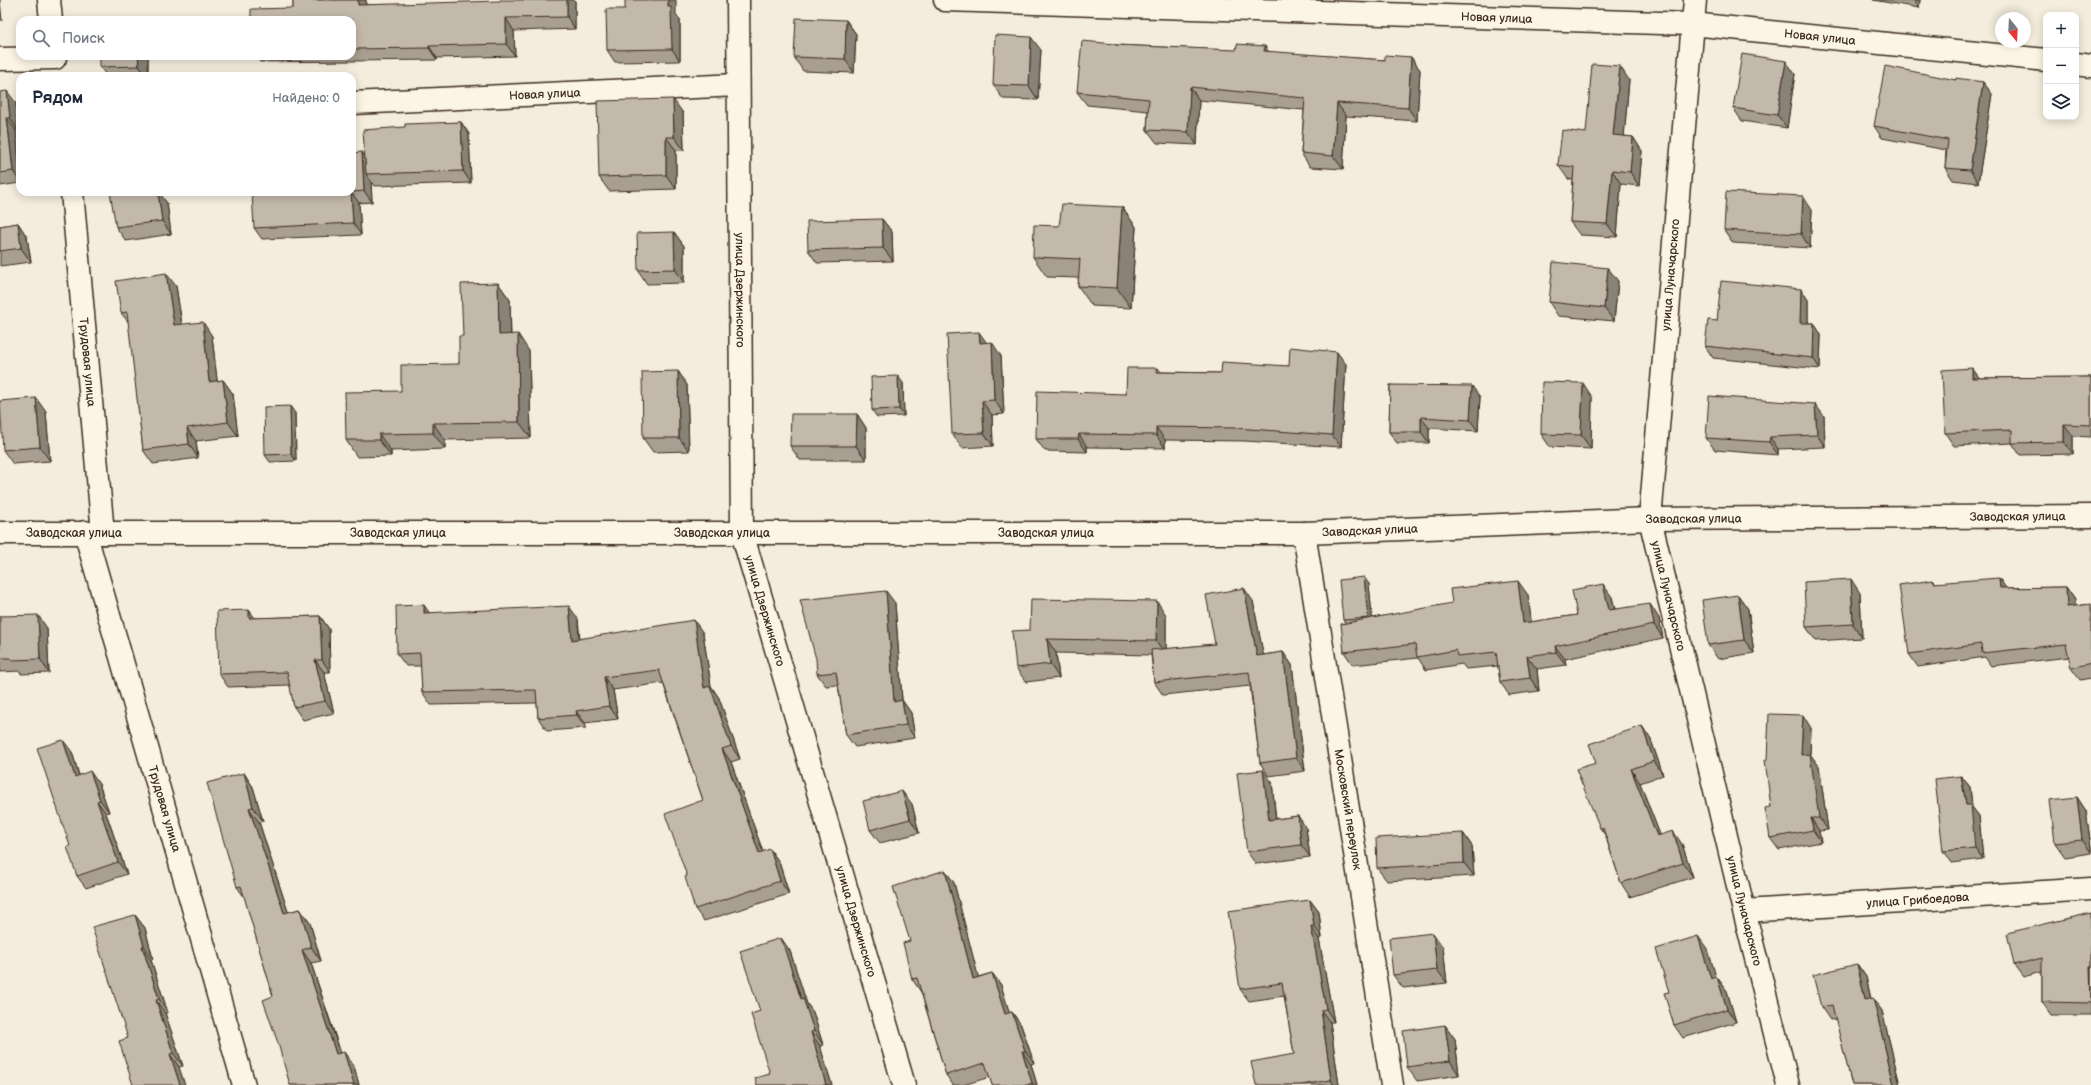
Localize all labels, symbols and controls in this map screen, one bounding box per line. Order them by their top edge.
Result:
street label: Новая улица [1461,9,1533,26]
north arrow [1995,12,2031,48]
map controls [2043,12,2079,120]
button: + [2043,12,2079,48]
search box [16,16,356,60]
street label: Новая улица [1784,26,1856,48]
icon: search [30,27,52,49]
text: Поиск [62,29,105,48]
button: − [2043,48,2079,84]
button: layers [2043,84,2079,120]
street label: Новая улица [509,85,581,103]
text: Рядом [32,88,83,108]
text: Найдено: 0 [272,90,340,106]
street label: улица Луначарского [1659,218,1683,332]
street label: улица Дзержинского [732,232,748,348]
street label: Трудовая улица [76,317,99,408]
street label: Заводская улица [1970,509,2066,524]
street label: Заводская улица [1645,511,1742,527]
street label: Заводская улица [1322,521,1418,540]
street label: Заводская улица [26,526,122,541]
street label: Заводская улица [350,526,446,541]
street label: Заводская улица [674,526,770,541]
street label: Заводская улица [998,526,1094,541]
street label: улица Луначарского [1648,539,1689,652]
street label: улица Дзержинского [741,553,788,668]
street label: Московский переулок [1331,748,1365,872]
street label: Трудовая улица [145,764,184,854]
street label: улица Луначарского [1724,854,1765,967]
street label: улица Дзержинского [833,864,879,979]
street label: улица Грибоедова [1866,889,1970,911]

